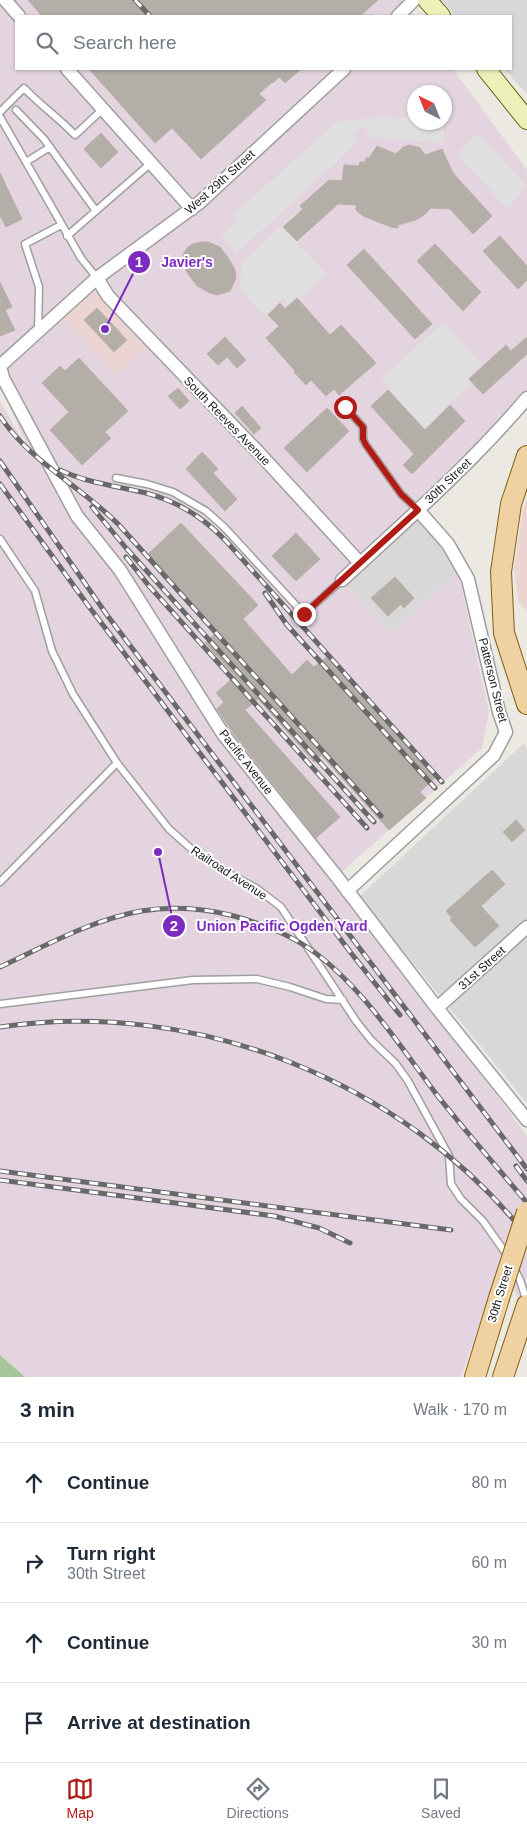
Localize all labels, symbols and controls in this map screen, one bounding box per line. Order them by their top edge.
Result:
search box [15,15,512,70]
icon: search [33,29,61,57]
text: Search here [73,32,177,53]
north arrow [407,85,452,130]
street label: West 29th Street [182,147,258,217]
callout: Javier's [127,247,223,276]
text: 1 [135,253,143,270]
text: Javier's [161,254,213,270]
street label: South Reeves Avenue [181,373,273,469]
route start [334,396,357,419]
street label: 30th Street [422,455,474,506]
route end [293,603,316,626]
street label: Patterson Street [476,636,510,724]
street label: Pacific Avenue [216,727,276,797]
street label: Railroad Avenue [188,843,270,903]
callout: Union Pacific Ogden Yard [162,912,378,941]
text: 2 [170,917,178,934]
text: Union Pacific Ogden Yard [197,918,367,934]
street label: 31st Street [456,943,509,993]
street label: 30th Street [485,1263,515,1324]
text: 3 min [20,1398,75,1421]
text: Walk · 170 m [413,1401,507,1418]
icon: ahead [20,1469,48,1497]
text: Continue [67,1472,149,1493]
text: 80 m [471,1474,507,1491]
text: Turn right [67,1543,155,1564]
icon: right [20,1549,48,1577]
text: 60 m [471,1554,507,1571]
text: 30th Street [67,1565,145,1582]
icon: ahead [20,1629,48,1657]
text: Continue [67,1632,149,1653]
text: 30 m [471,1634,507,1651]
icon: arrive [20,1709,48,1737]
text: Arrive at destination [67,1712,251,1733]
tab: Map [66,1775,94,1821]
tab: Directions [227,1775,289,1821]
tab: Saved [421,1775,461,1821]

